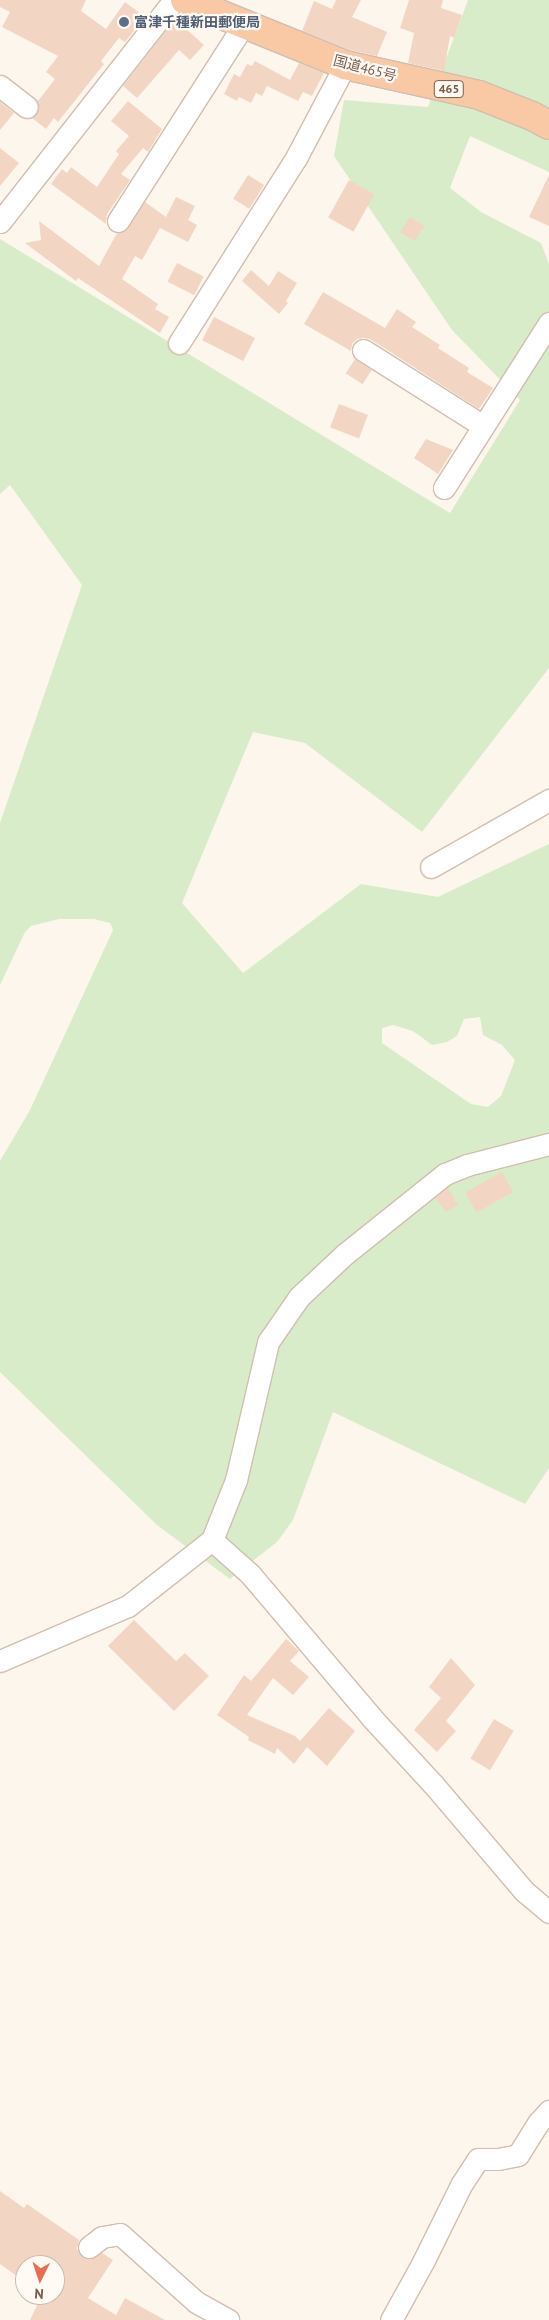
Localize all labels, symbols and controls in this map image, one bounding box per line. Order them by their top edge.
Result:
place label: 富津千種新田郵便局 [134,14,260,30]
marker: 富津千種新田郵便局 [118,16,130,28]
street label: 国道465号 [331,51,399,85]
road number: 465 [433,80,465,98]
north arrow [15,2255,65,2305]
text: N [34,2285,44,2303]

